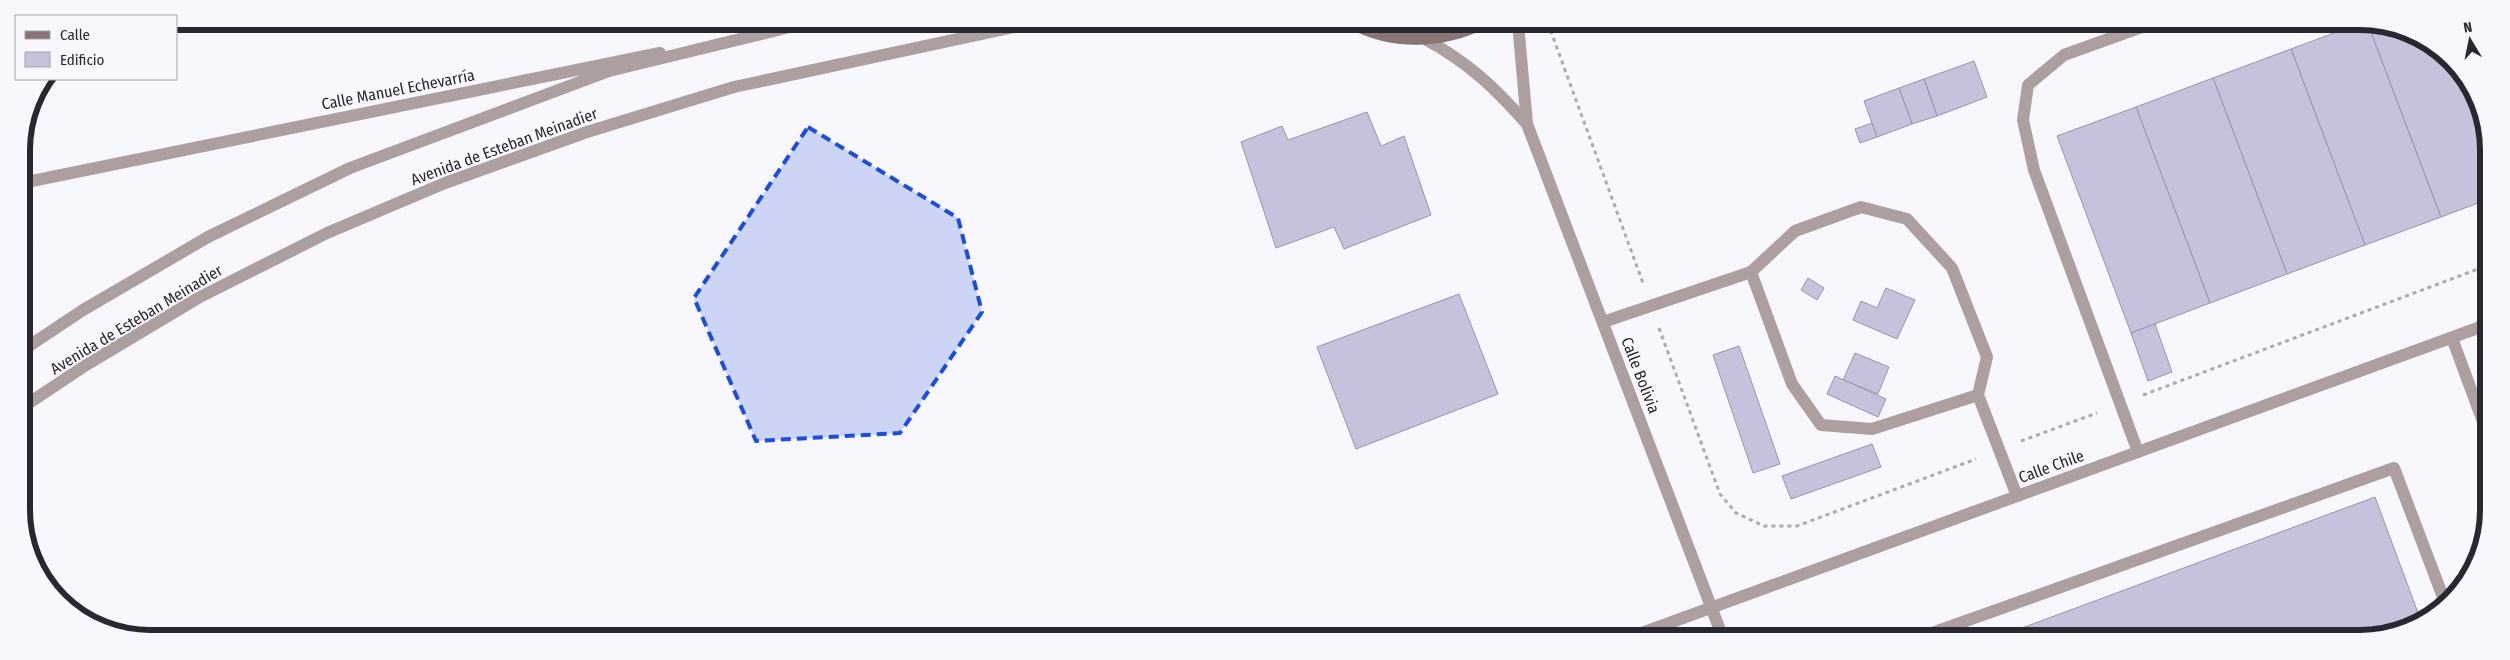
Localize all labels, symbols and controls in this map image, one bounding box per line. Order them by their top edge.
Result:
legend [15,15,178,80]
north arrow [2445,15,2495,65]
text: N [2462,19,2473,37]
text: Calle [60,26,90,44]
text: Edificio [60,51,105,69]
street label: Calle Manuel Echevarría [320,65,476,114]
street label: Avenida de Esteban Meinadier [408,104,601,189]
street label: Avenida de Esteban Meinadier [47,260,226,378]
street label: Calle Bolivia [1617,334,1664,416]
street label: Calle Chile [2016,446,2087,487]

